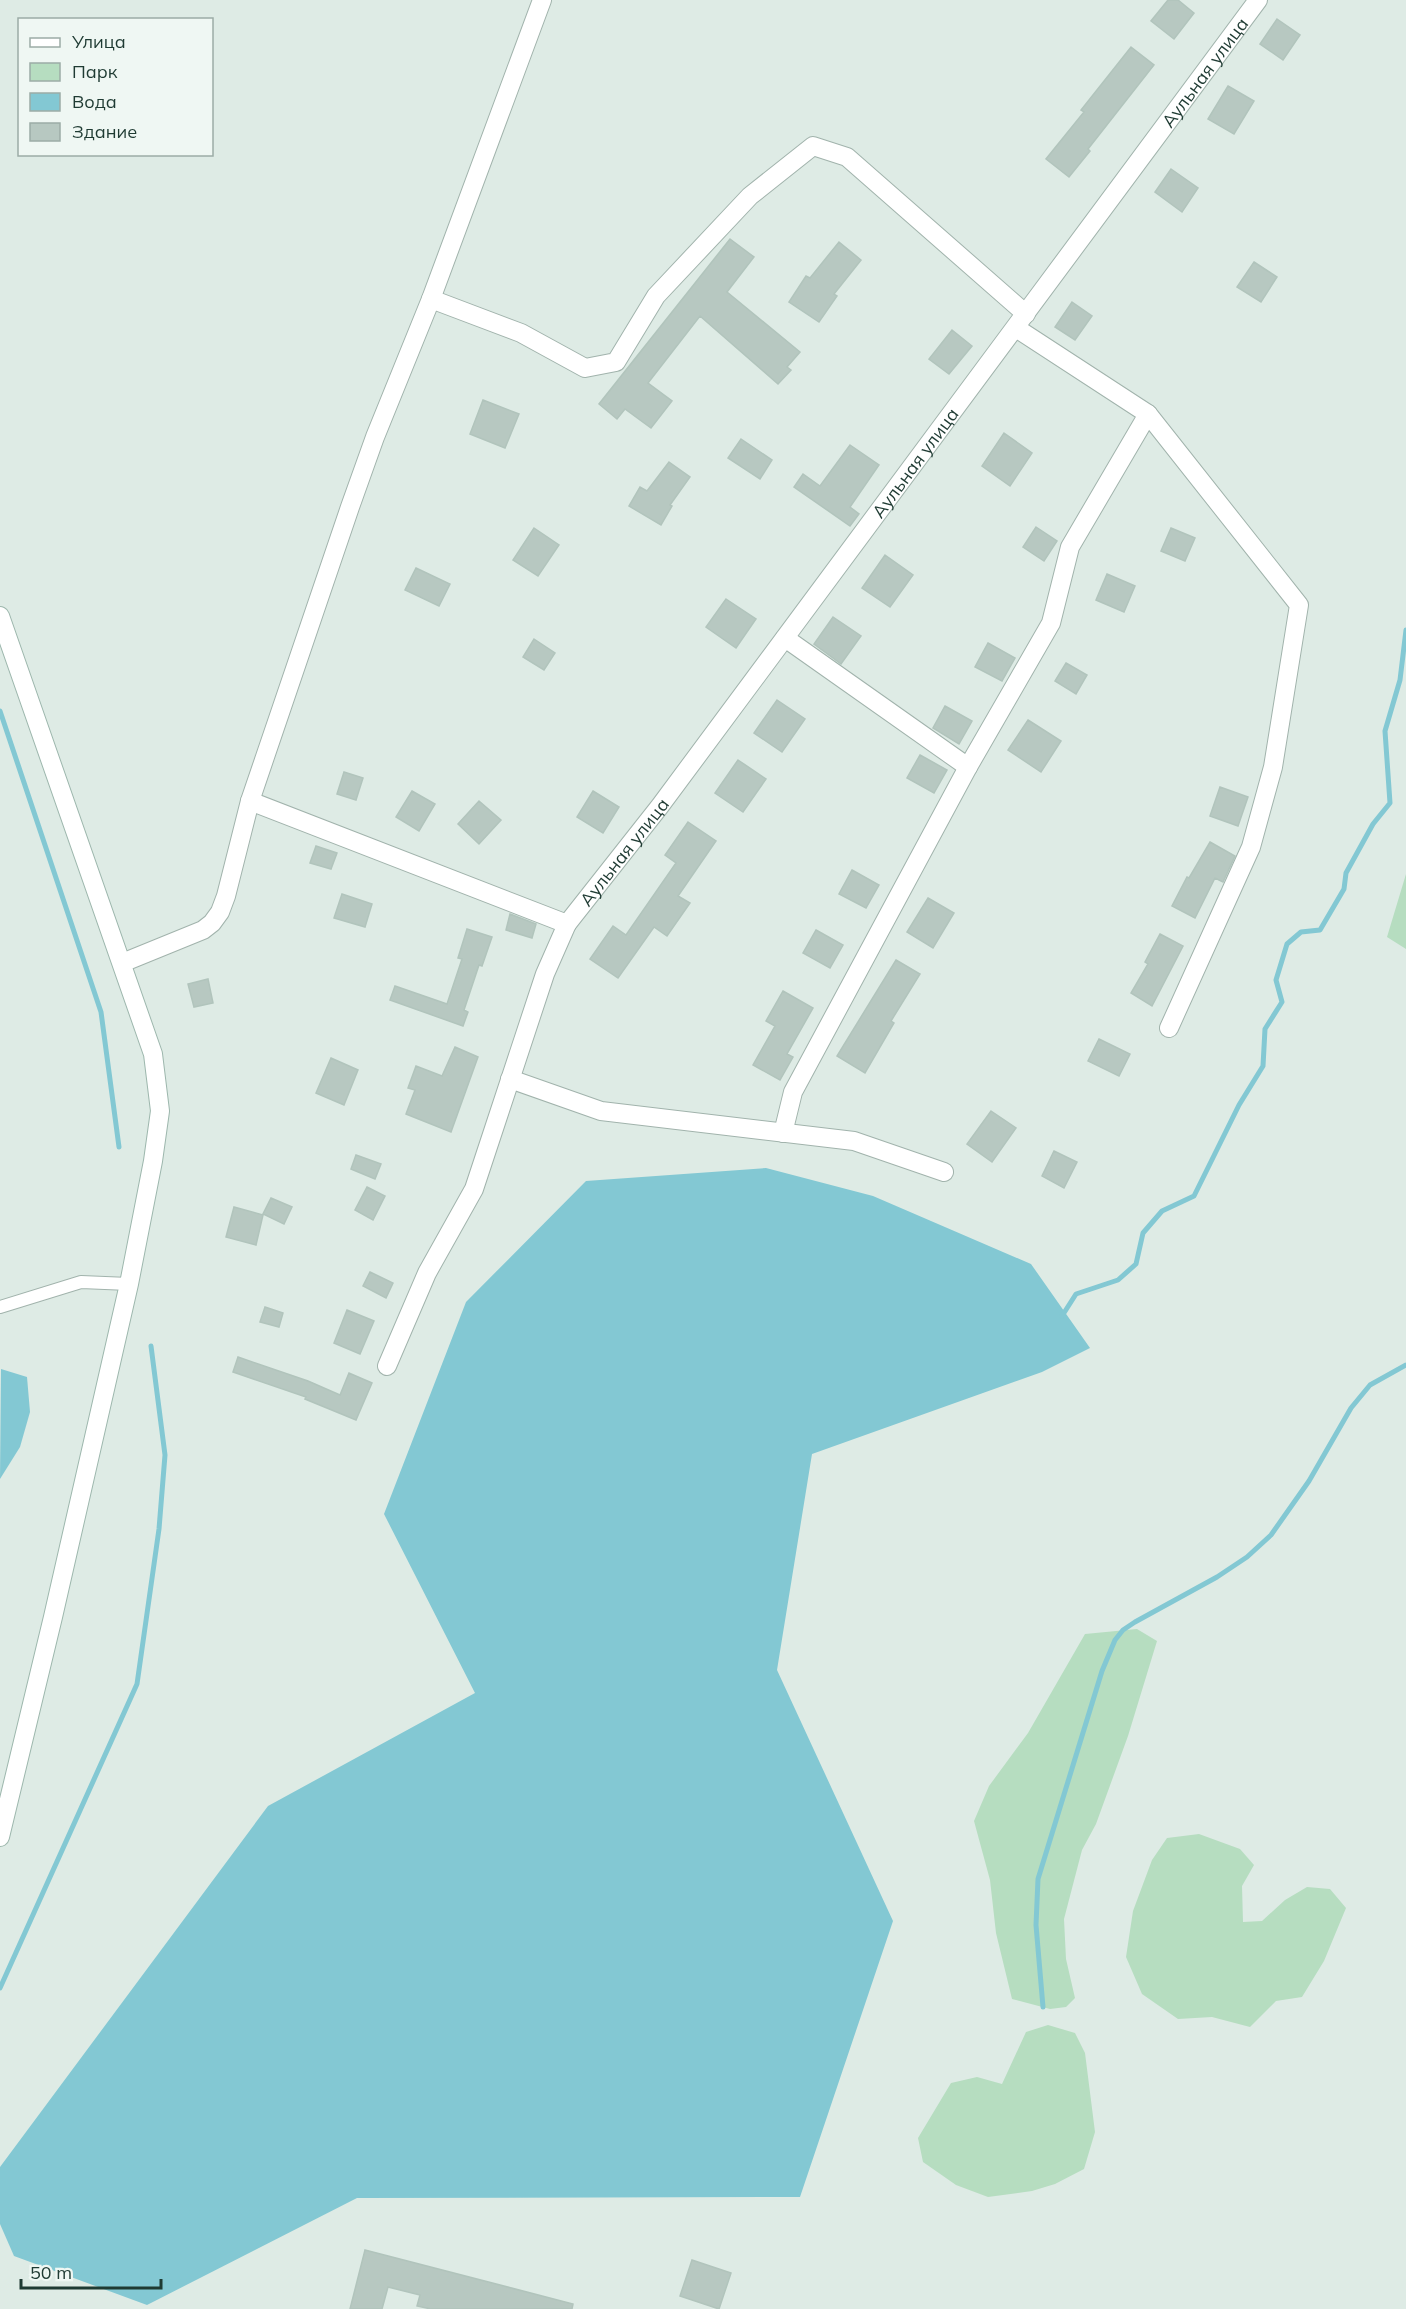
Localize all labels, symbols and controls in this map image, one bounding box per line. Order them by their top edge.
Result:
street label: Аульная улица [1156,13,1253,132]
legend [18,18,213,156]
text: Улица [71,30,126,53]
text: Парк [72,60,118,83]
text: Вода [72,90,117,113]
text: Здание [72,120,137,143]
street label: Аульная улица [867,403,963,522]
street label: Аульная улица [574,793,674,910]
scale bar [21,2252,160,2290]
text: 50 m [30,2261,72,2284]

